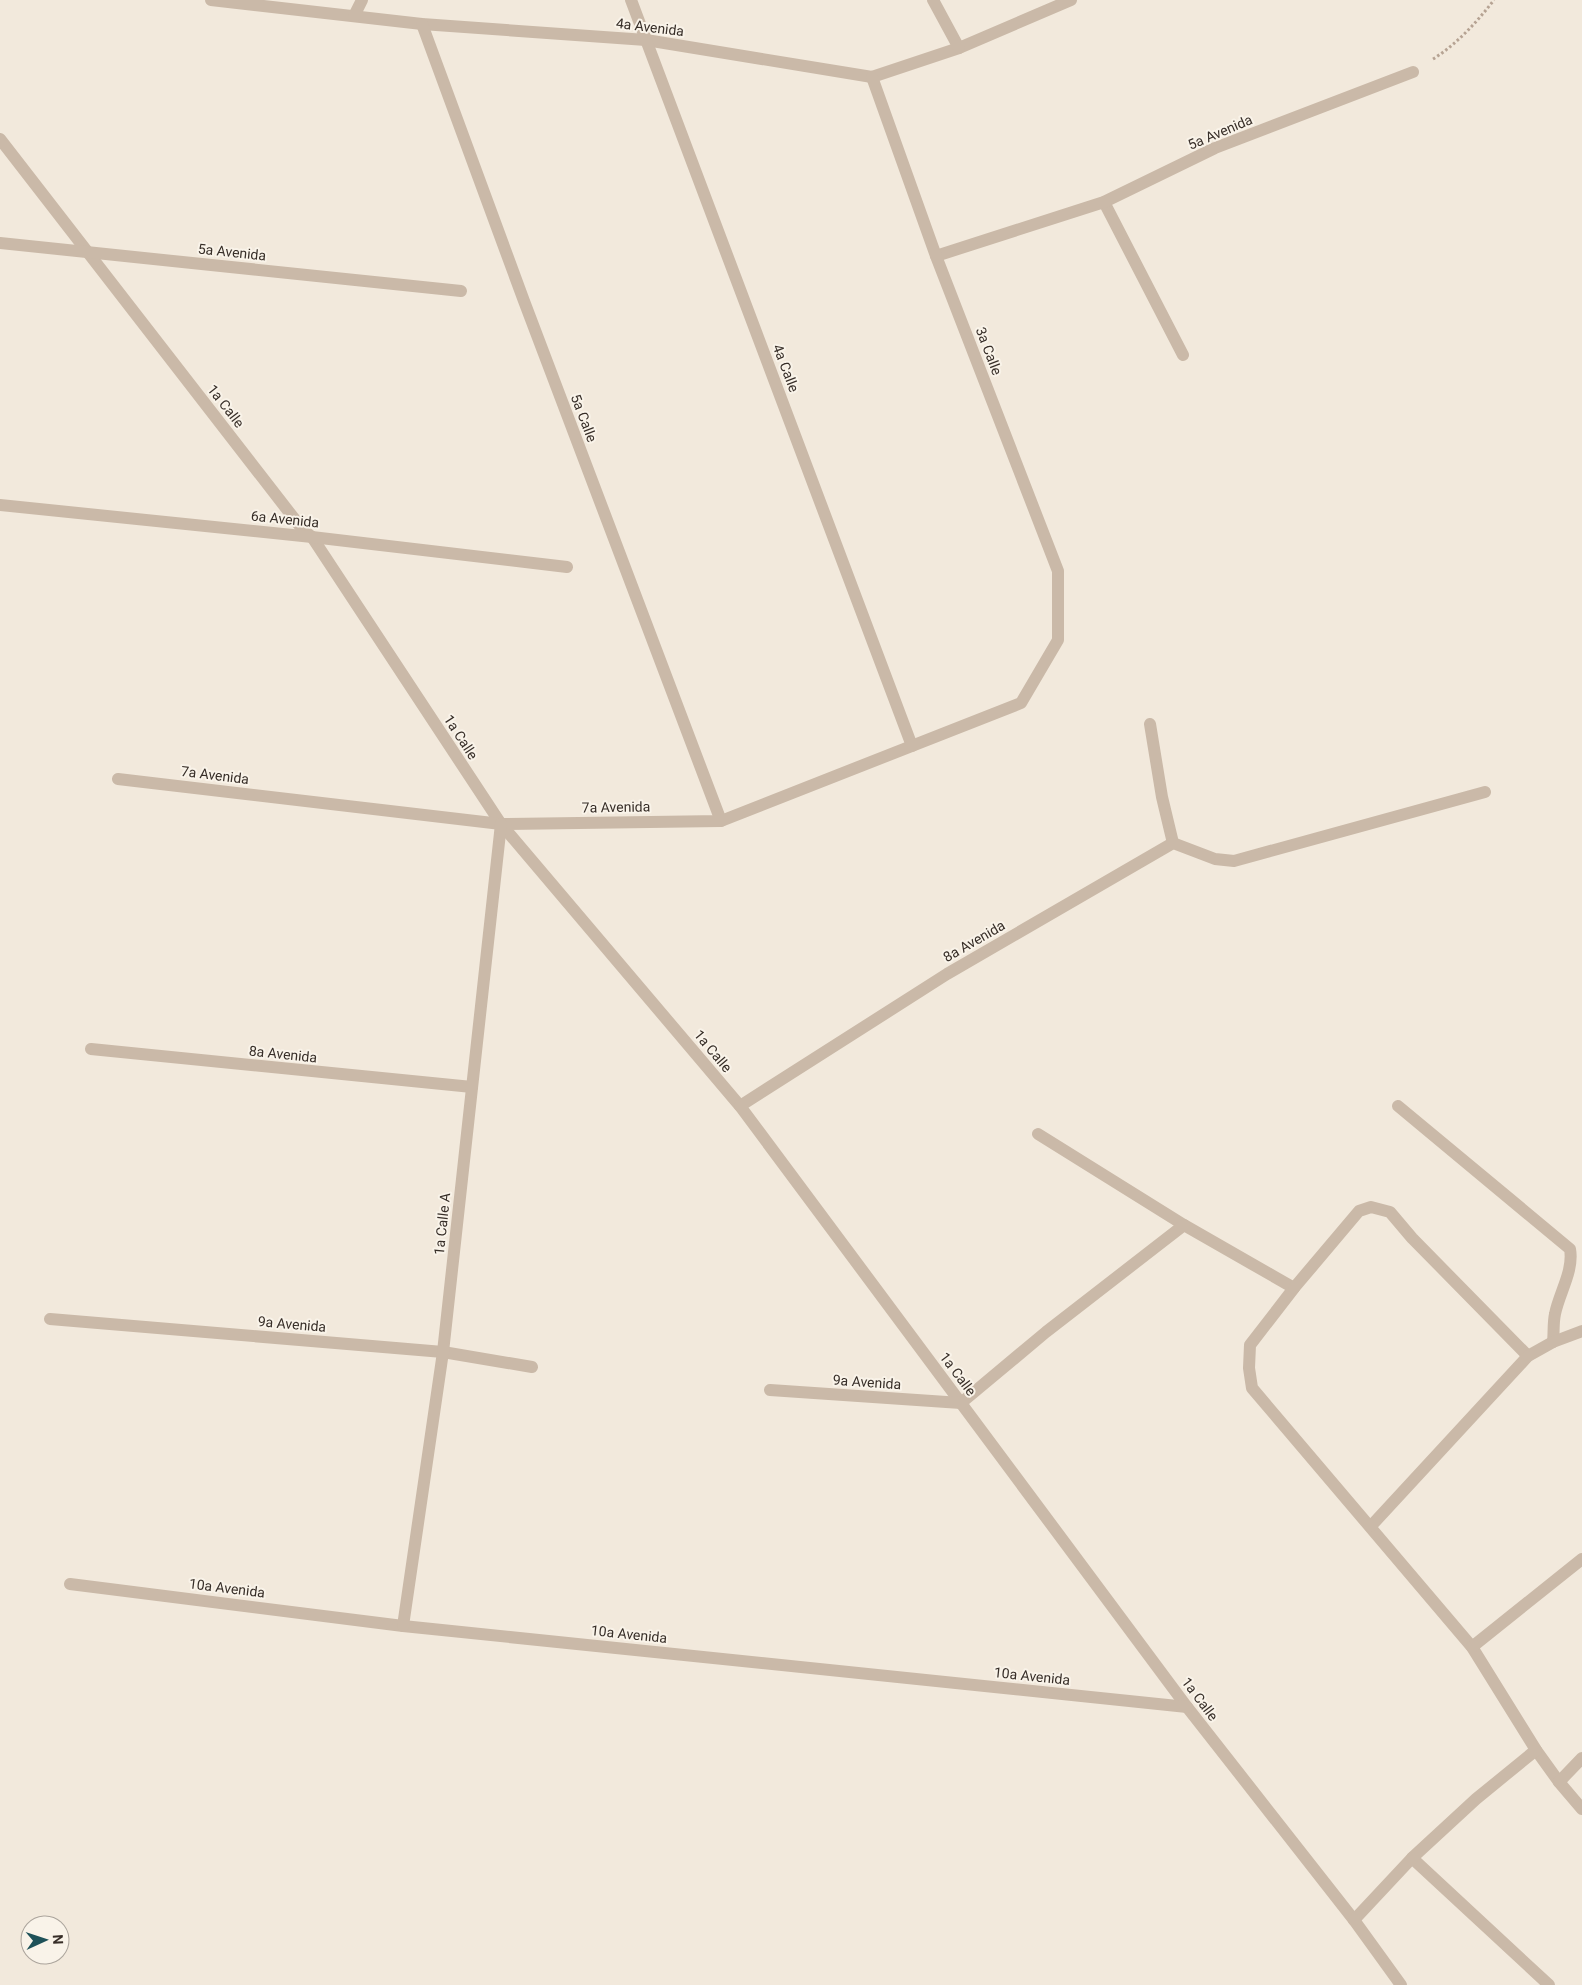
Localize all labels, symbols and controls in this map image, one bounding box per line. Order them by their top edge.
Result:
street label: 4a Avenida [615,15,685,39]
street label: 5a Avenida [1185,111,1255,153]
street label: 5a Avenida [197,240,267,264]
street label: 3a Calle [973,325,1005,377]
street label: 4a Calle [770,342,802,394]
street label: 1a Calle [204,381,248,431]
street label: 5a Calle [568,392,600,444]
street label: 6a Avenida [250,507,320,531]
street label: 1a Calle [441,712,481,762]
street label: 7a Avenida [180,763,250,787]
street label: 7a Avenida [582,798,650,816]
street label: 8a Avenida [940,917,1008,965]
street label: 1a Calle [691,1027,735,1075]
street label: 8a Avenida [248,1042,318,1066]
street label: 1a Calle A [431,1192,453,1256]
street label: 9a Avenida [257,1313,327,1335]
street label: 1a Calle [937,1349,979,1399]
street label: 9a Avenida [832,1372,902,1392]
street label: 10a Avenida [188,1575,266,1601]
street label: 10a Avenida [590,1622,668,1646]
street label: 10a Avenida [993,1664,1071,1688]
street label: 1a Calle [1179,1674,1221,1724]
north arrow [20,1915,70,1965]
text: N [50,1934,66,1945]

